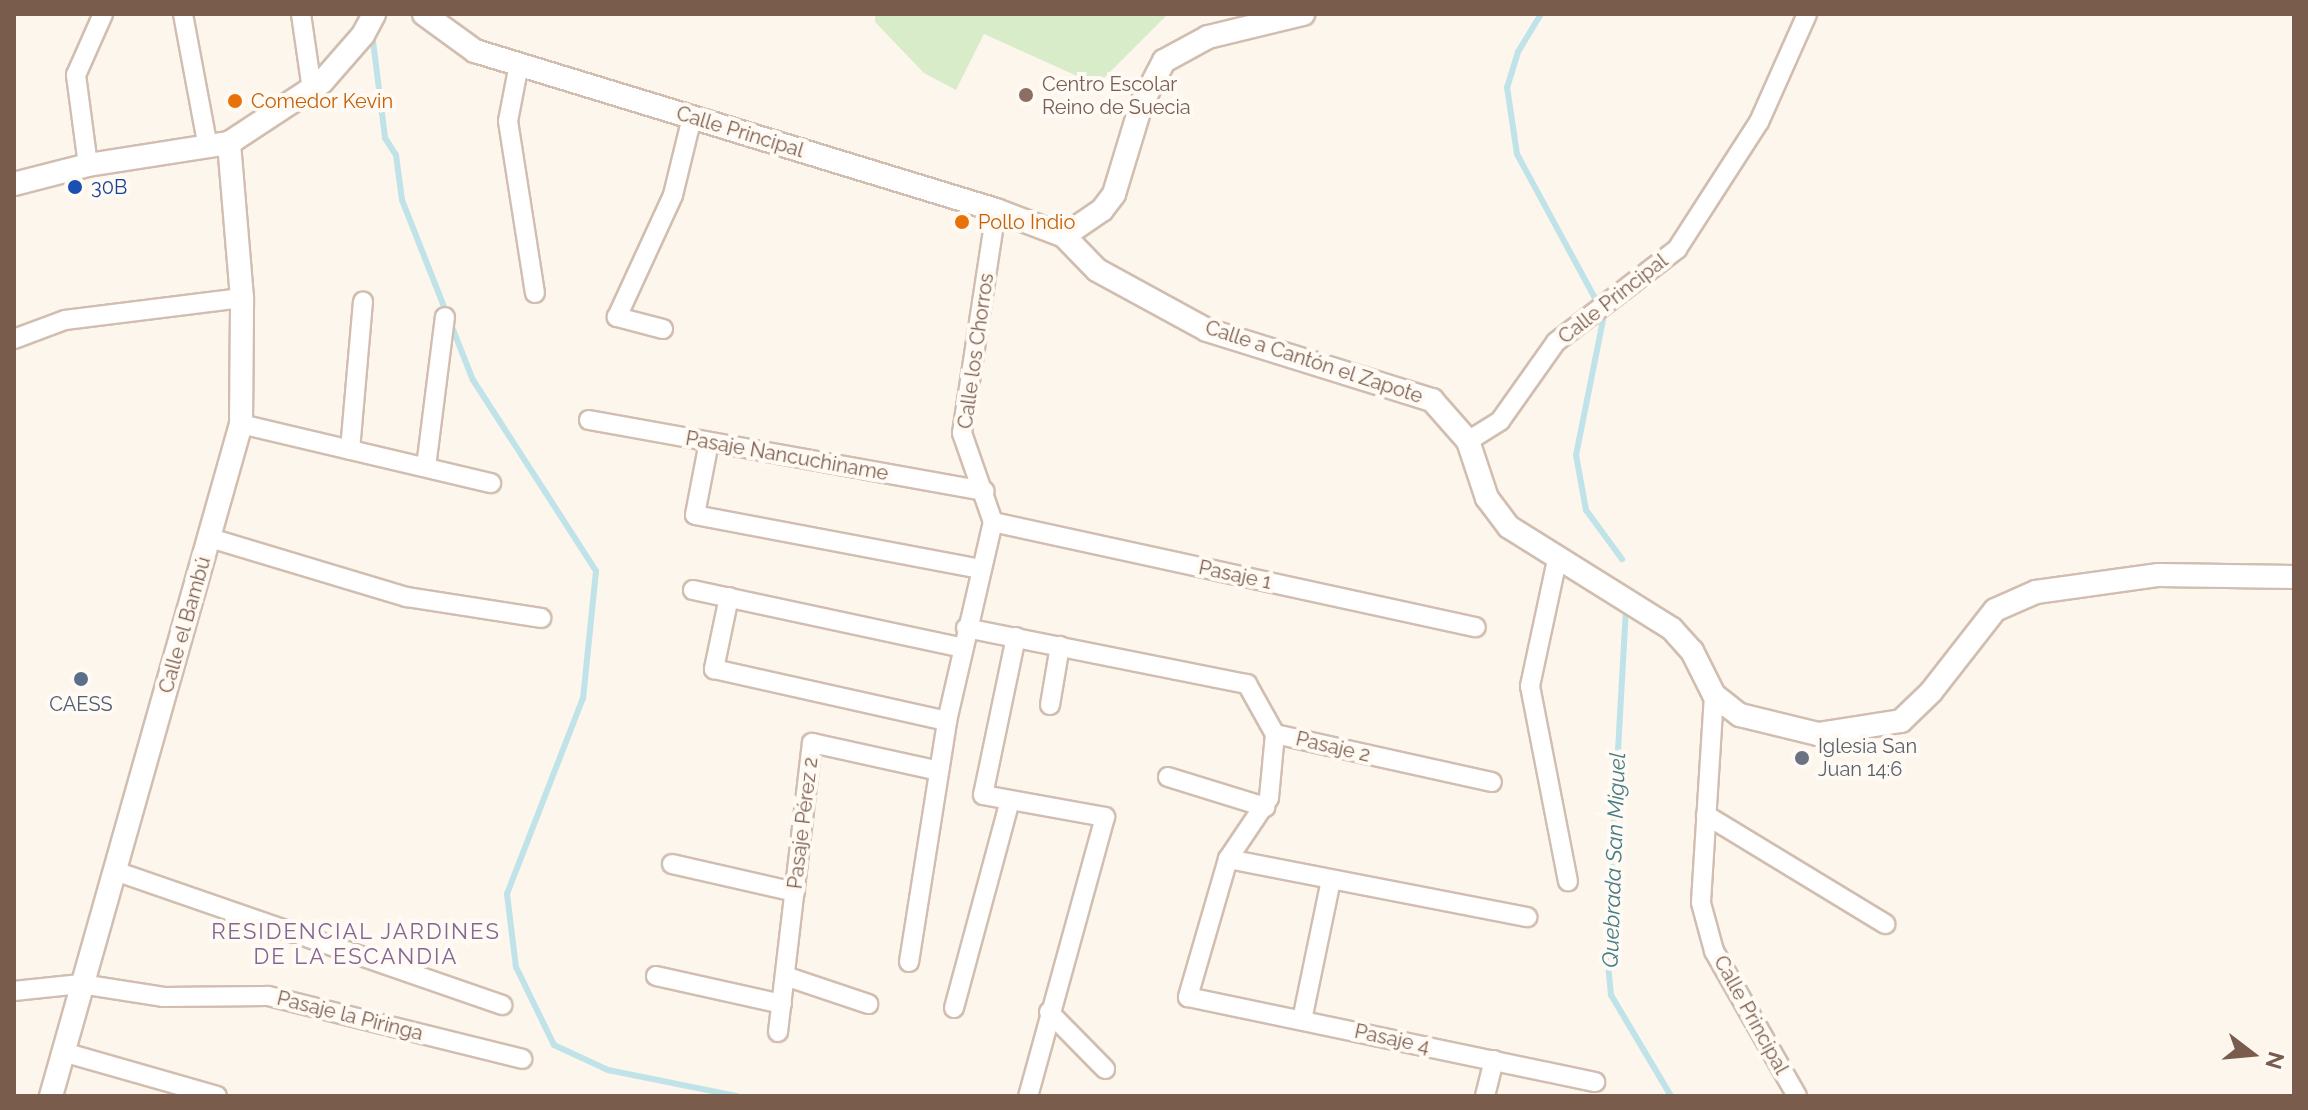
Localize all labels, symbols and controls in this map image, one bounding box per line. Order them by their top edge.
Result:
place label: Centro Escolar Reino de Suecia [1042,72,1191,119]
marker: Centro Escolar Reino de Suecia [1017,86,1035,104]
place label: Comedor Kevin [251,89,394,113]
marker: Comedor Kevin [226,92,244,110]
street label: Calle Principal [673,101,807,163]
place label: 30B [91,175,127,199]
marker: 30B [66,178,84,196]
place label: Pollo Indio [978,210,1075,234]
marker: Pollo Indio [953,213,971,231]
street label: Calle Principal [1554,249,1672,349]
street label: Calle los Chorros [953,272,999,430]
street label: Calle a Cantón el Zapote [1202,315,1426,409]
street label: Pasaje Nancuchiname [684,426,890,486]
street label: Calle el Bambú [154,554,216,696]
street label: Pasaje 1 [1196,556,1274,594]
marker: CAESS [72,670,90,688]
place label: CAESS [49,692,113,716]
street label: Pasaje 2 [1293,727,1373,767]
place label: Iglesia San Juan 14:6 [1818,734,1917,781]
marker: Iglesia San Juan 14:6 [1793,749,1811,767]
water label: Quebrada San Miguel [1597,752,1631,968]
street label: Pasaje Pérez 2 [783,756,823,890]
district label: RESIDENCIAL JARDINES DE LA ESCANDIA [211,918,501,970]
street label: Calle Principal [1709,952,1793,1078]
street label: Pasaje la Piringa [274,986,426,1046]
north arrow [2212,1014,2292,1094]
street label: Pasaje 4 [1352,1019,1432,1059]
text: N [2260,1049,2290,1072]

